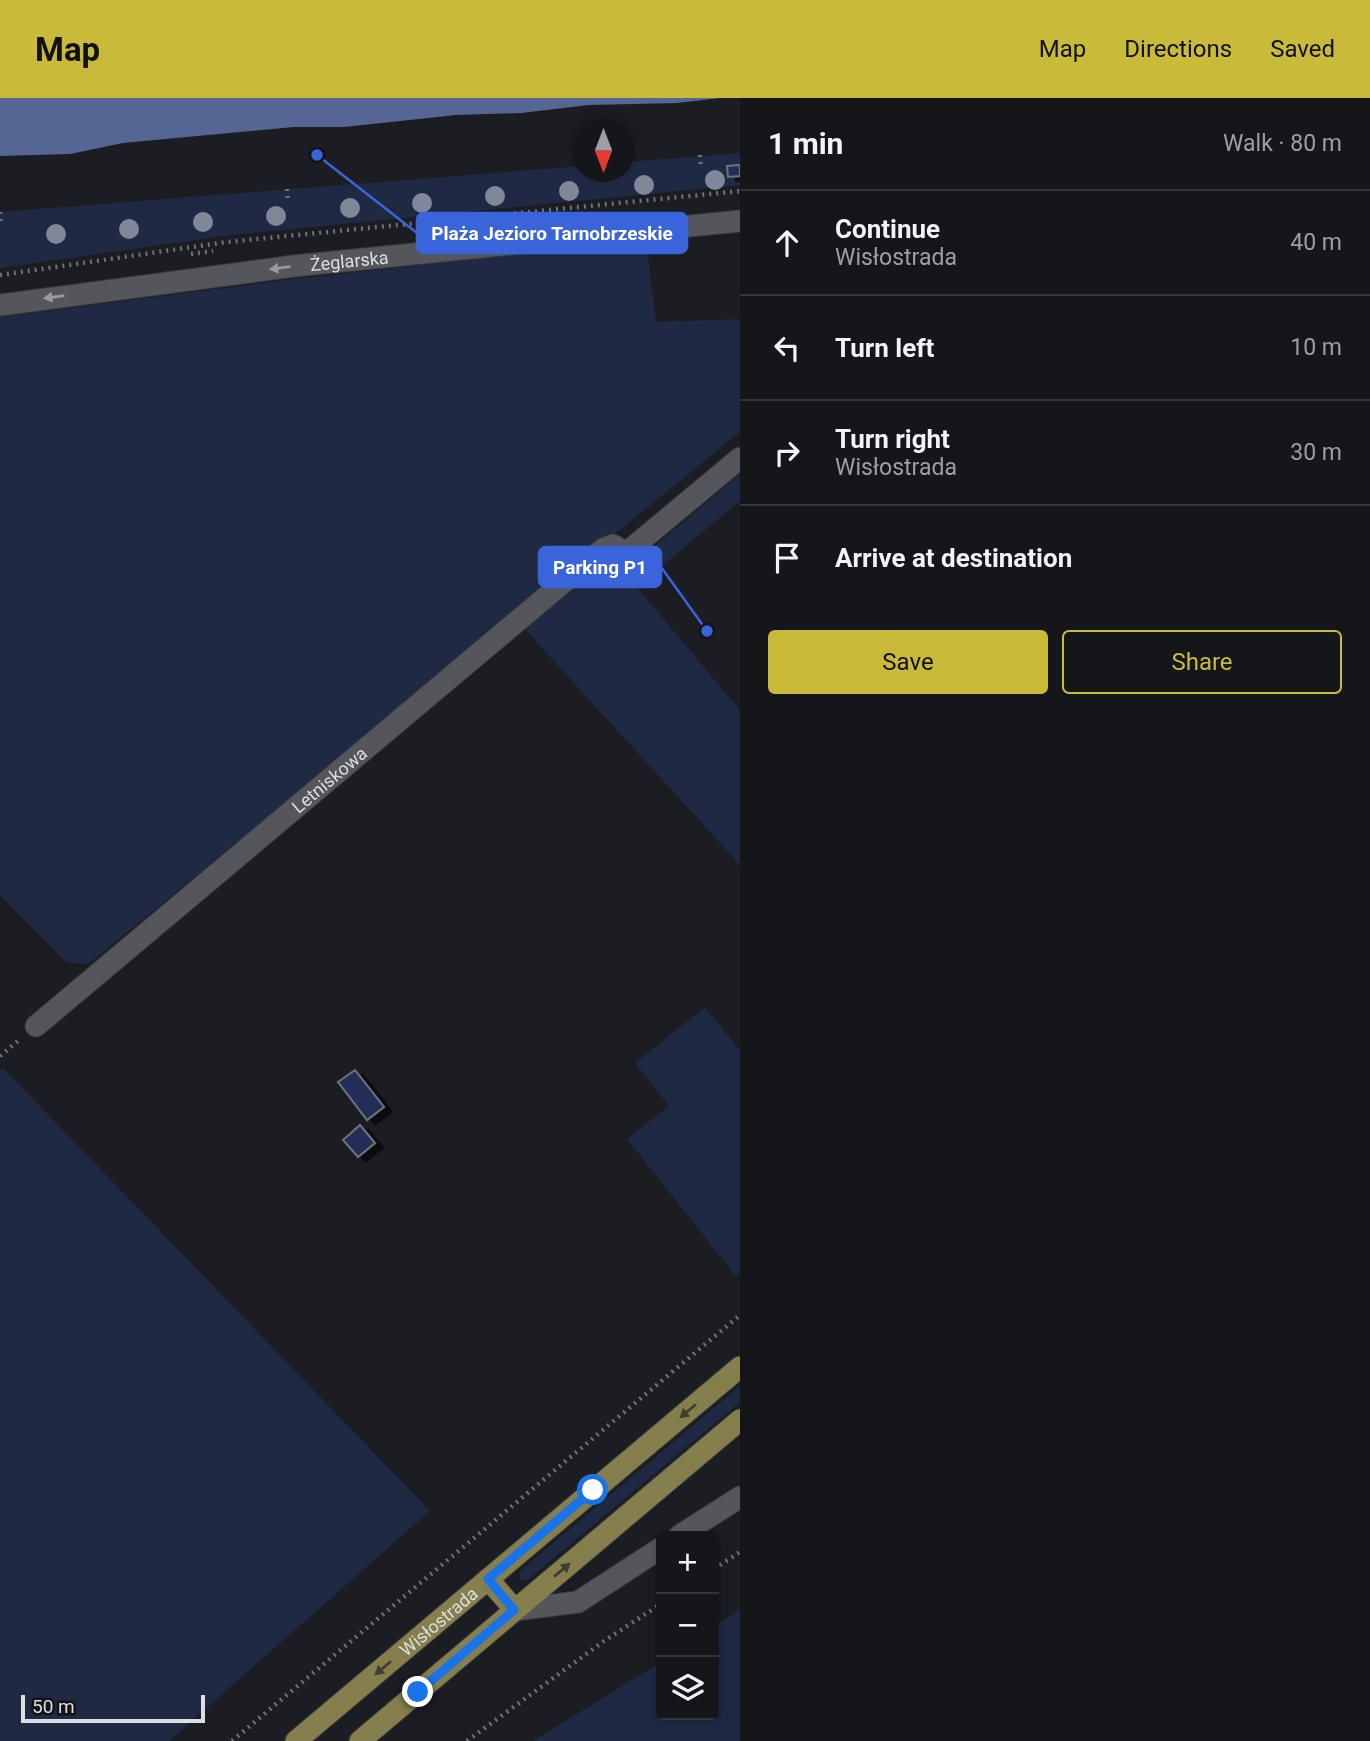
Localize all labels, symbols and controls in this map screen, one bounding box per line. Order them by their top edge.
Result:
text: Map [35,30,100,69]
text: Map [1039,35,1086,63]
text: Directions [1124,35,1232,63]
text: Saved [1270,35,1335,63]
north arrow [572,119,635,182]
text: 1 min [768,126,843,161]
text: Walk · 80 m [1223,130,1342,157]
callout: Plaża Jezioro Tarnobrzeskie [417,213,687,253]
text: Continue [835,214,940,244]
text: Plaża Jezioro Tarnobrzeskie [431,222,673,245]
icon: ahead [768,224,806,262]
text: 40 m [1290,229,1342,256]
text: Wisłostrada [835,244,957,271]
street label: Żeglarska [309,246,389,275]
one-way arrow [269,262,291,273]
one-way arrow [43,292,65,303]
icon: left [768,329,806,367]
text: Turn left [835,333,934,363]
text: 10 m [1290,334,1342,361]
text: Turn right [835,424,950,454]
icon: right [768,434,806,472]
text: 30 m [1290,439,1342,466]
text: Wisłostrada [835,454,957,481]
icon: arrive [768,539,806,577]
text: Arrive at destination [835,543,1072,573]
callout: Parking P1 [539,547,661,587]
text: Parking P1 [553,556,647,579]
button: Save [768,630,1048,694]
button: Share [1062,630,1342,694]
street label: Letniskowa [287,742,371,817]
one-way arrow [679,1403,696,1418]
route start [577,1474,608,1505]
map controls [656,1531,719,1720]
button: + [656,1531,719,1594]
one-way arrow [553,1563,570,1578]
street label: Wisłostrada [395,1582,482,1660]
button: − [656,1594,719,1657]
button: layers [656,1657,719,1720]
one-way arrow [374,1660,391,1675]
route end [402,1676,433,1707]
scale bar [21,1692,205,1724]
text: 50 m [32,1695,75,1718]

